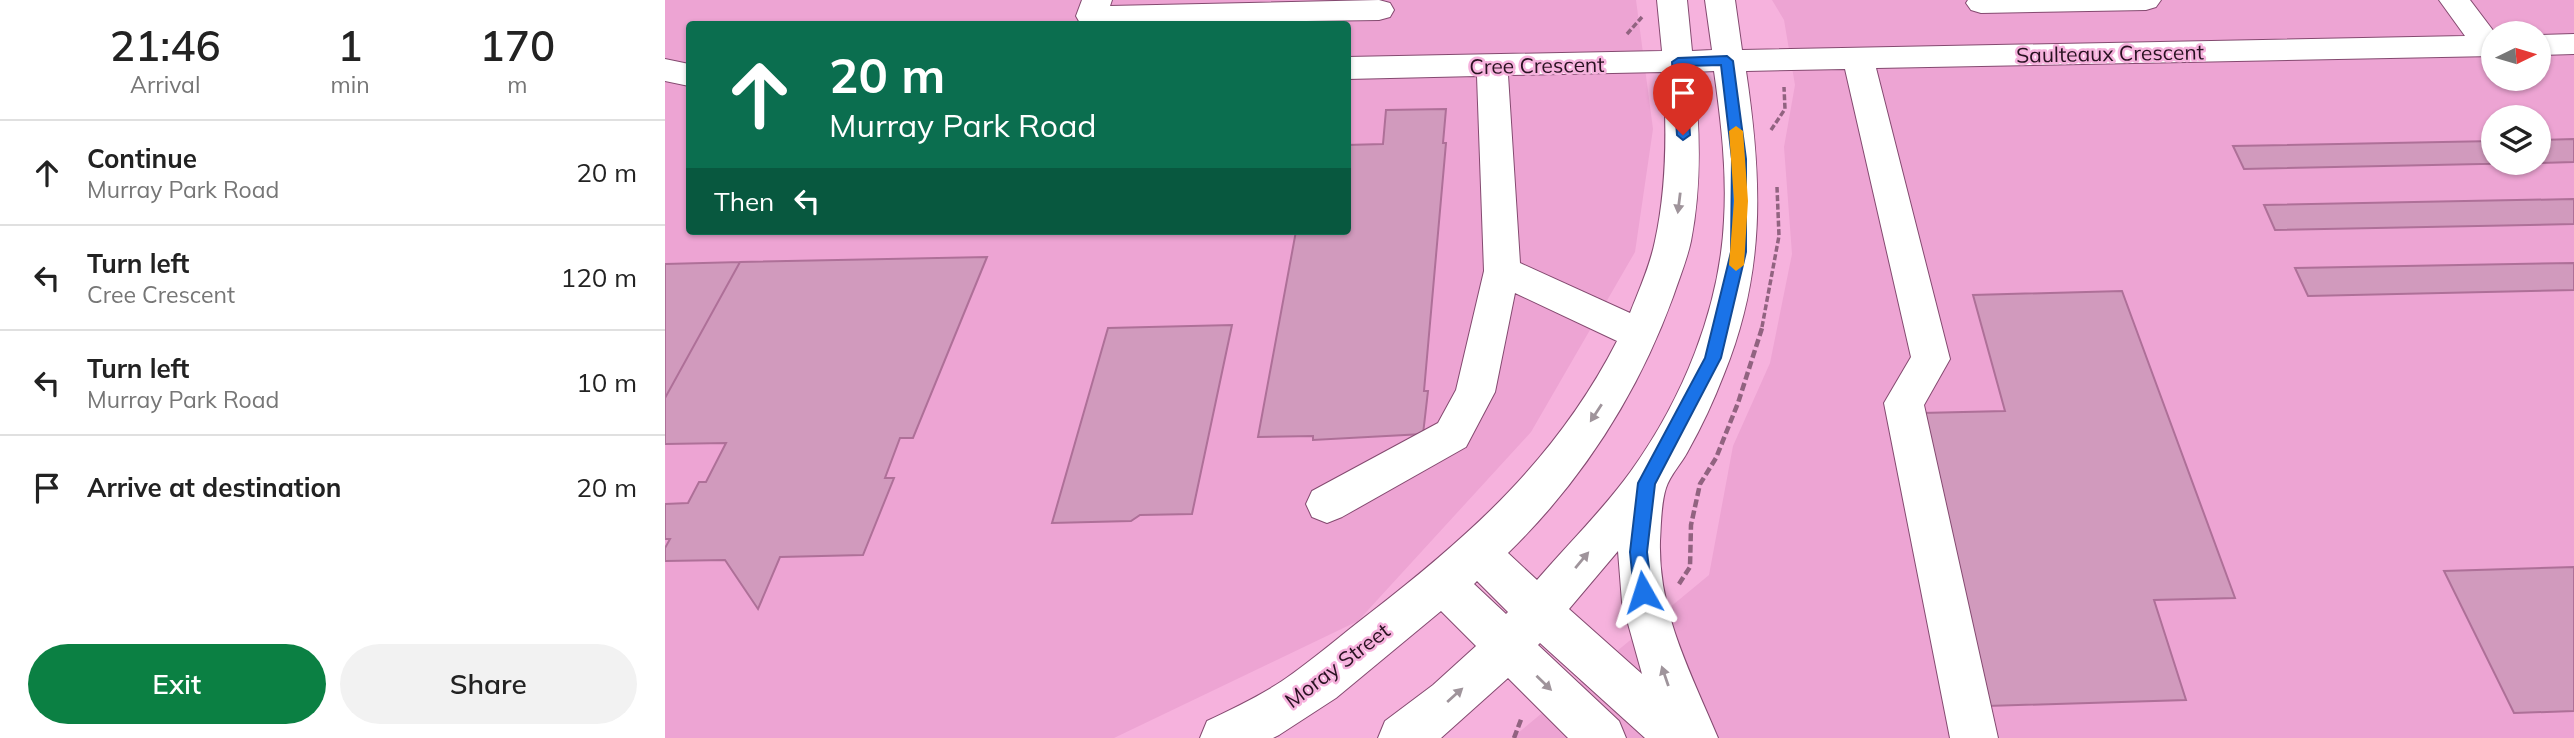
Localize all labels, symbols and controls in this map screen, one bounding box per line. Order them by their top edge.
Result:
text: 21:46 [110,19,221,72]
text: 1 [337,19,363,72]
text: 170 [480,19,555,72]
north arrow [2481,21,2551,91]
map controls [2481,21,2551,175]
street label: Saulteaux Crescent [2016,38,2204,68]
text: 20 m [829,44,945,105]
icon: ahead [714,49,805,140]
street label: Cree Crescent [1469,51,1605,79]
pin [1653,63,1713,135]
text: Arrival [130,70,200,99]
text: min [330,70,370,99]
text: m [507,70,527,99]
icon: arrive [1664,74,1702,112]
text: Murray Park Road [829,105,1097,145]
button: layers [2481,105,2551,175]
text: Continue [87,142,197,175]
icon: ahead [28,154,66,192]
text: 20 m [576,156,637,189]
text: Murray Park Road [87,175,279,204]
icon: left [788,182,826,220]
text: Then [714,185,774,218]
one-way arrow [1673,193,1684,215]
text: Turn left [87,247,189,280]
icon: left [28,259,66,297]
text: 120 m [561,261,637,294]
text: Cree Crescent [87,280,235,309]
text: Turn left [87,352,189,385]
icon: left [28,364,66,402]
text: 10 m [576,366,637,399]
text: Murray Park Road [87,385,279,414]
one-way arrow [1590,403,1603,423]
icon: arrive [28,469,66,507]
text: Arrive at destination [87,471,342,504]
text: 20 m [576,471,637,504]
one-way arrow [1575,551,1590,569]
position arrow [1606,555,1680,629]
street label: Moray Street [1279,617,1395,713]
button: Exit [28,644,326,724]
button: Share [340,644,637,724]
one-way arrow [1659,665,1670,686]
one-way arrow [1535,674,1552,690]
one-way arrow [1446,687,1464,703]

